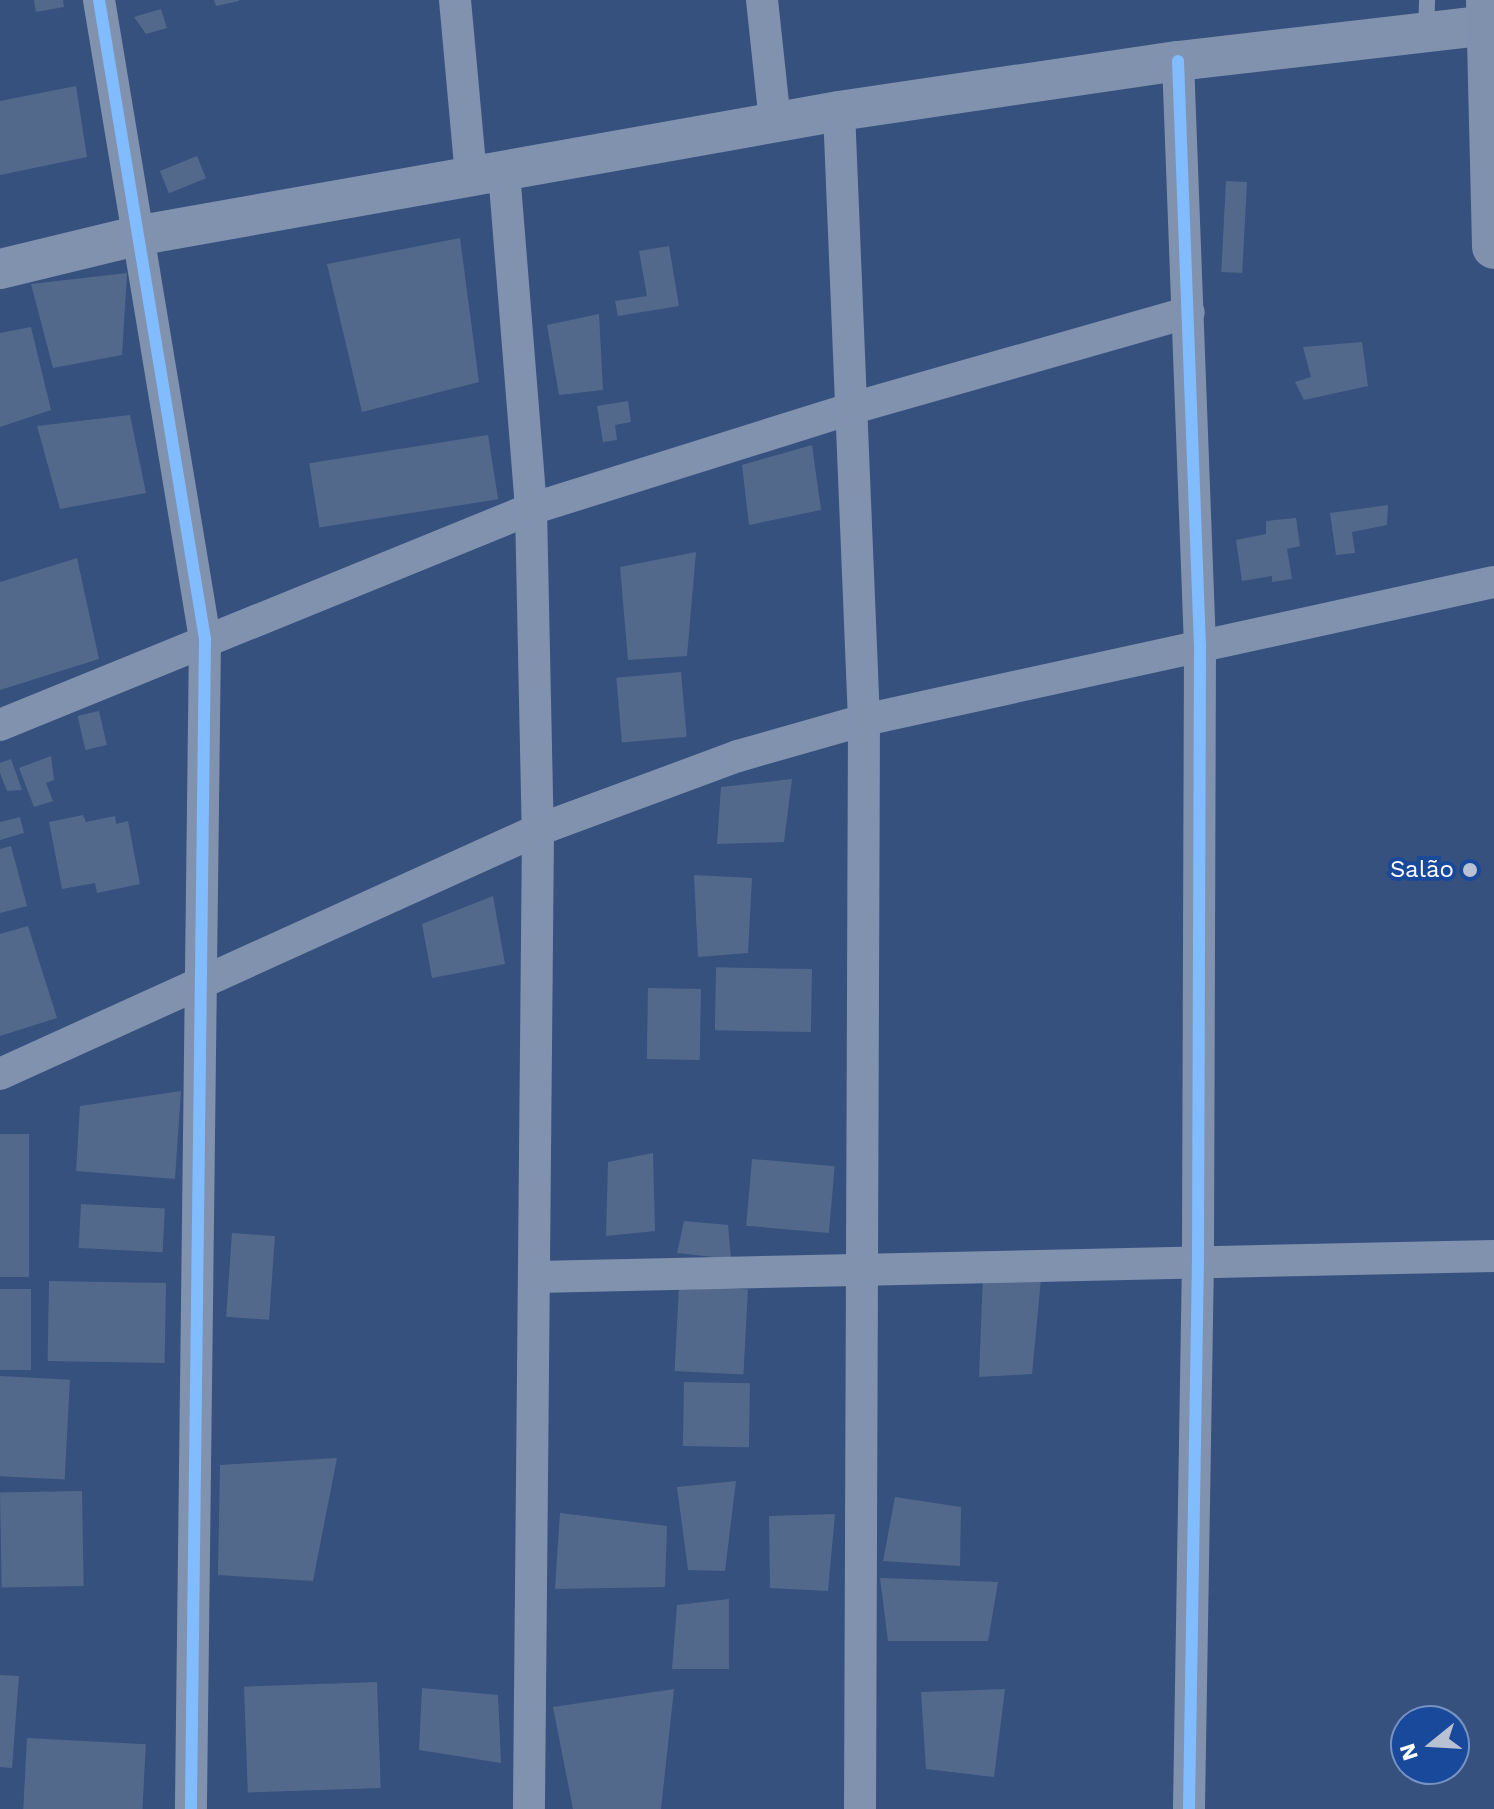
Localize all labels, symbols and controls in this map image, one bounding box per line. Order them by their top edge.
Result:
place label: Salão [1390,856,1454,884]
marker: Salão [1461,861,1479,879]
north arrow [1390,1705,1470,1785]
text: N [1394,1740,1423,1764]

